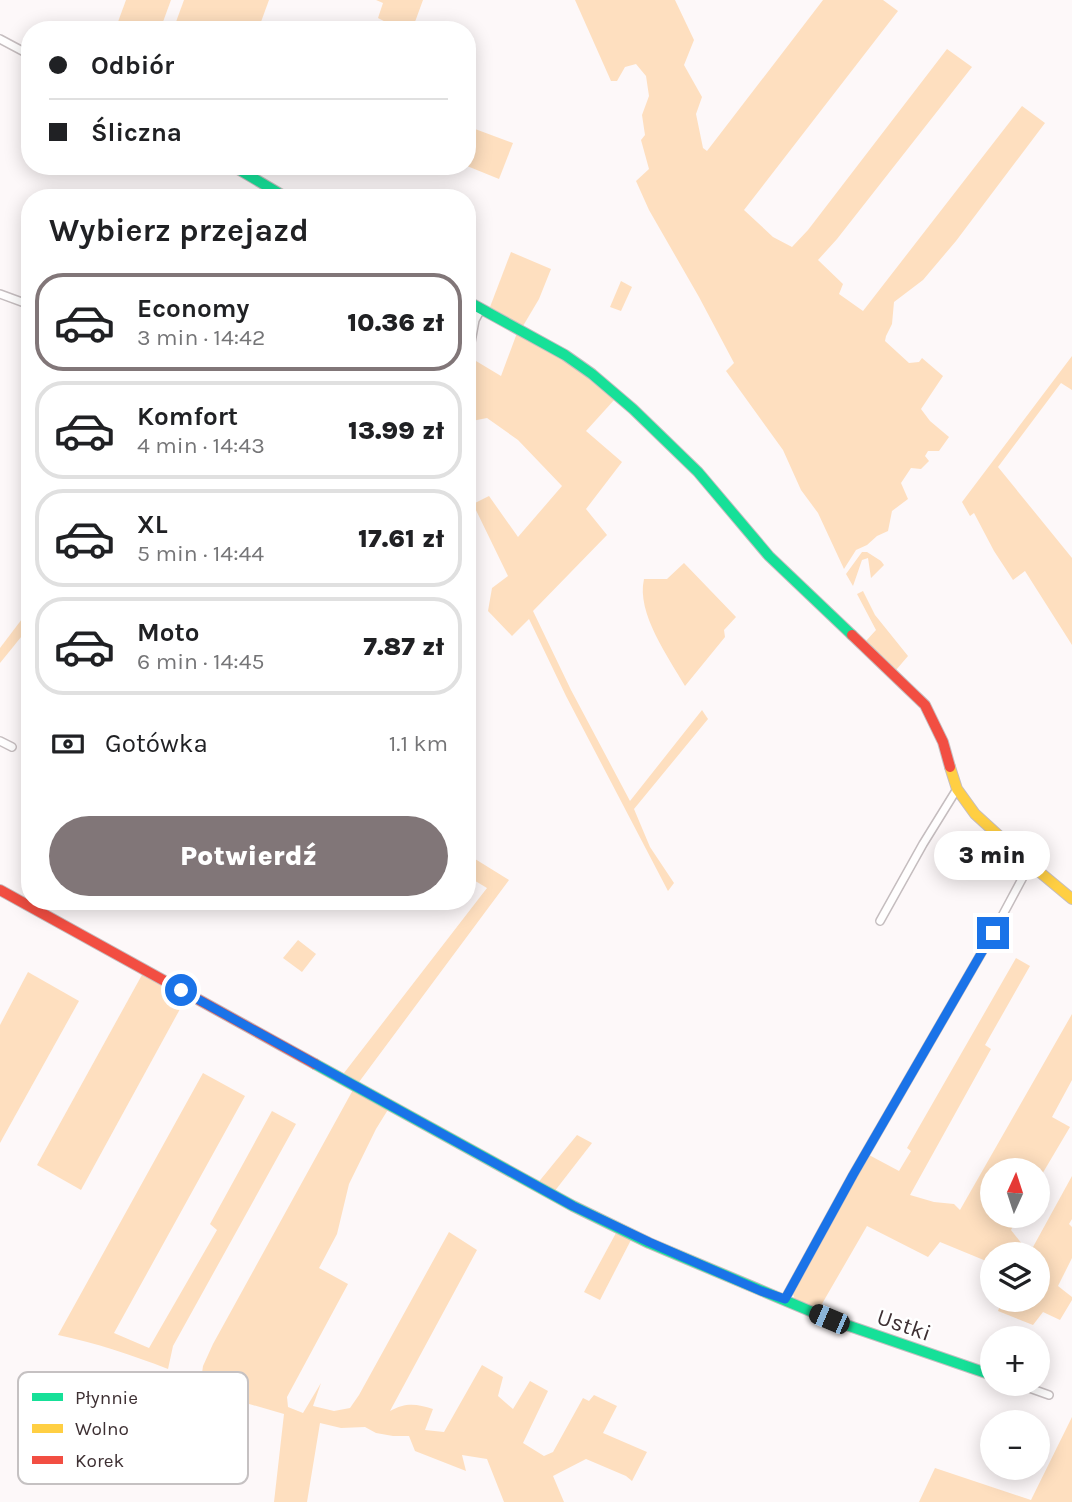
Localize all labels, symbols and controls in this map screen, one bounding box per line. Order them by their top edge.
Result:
text: Odbiór [91,50,174,81]
text: Śliczna [91,117,182,148]
text: Wybierz przejazd [49,212,309,249]
icon: car [53,291,116,354]
text: Economy [137,293,249,324]
text: 10.36 zł [347,307,444,338]
text: 3 min · 14:42 [137,324,265,351]
icon: car [53,399,116,462]
text: Komfort [137,401,238,432]
text: 13.99 zł [348,415,444,446]
text: 4 min · 14:43 [137,432,265,459]
icon: car [53,507,116,570]
text: XL [137,509,168,540]
text: 17.61 zł [358,523,444,554]
text: 5 min · 14:44 [137,540,264,567]
icon: car [53,615,116,678]
text: Moto [137,617,199,648]
text: 7.87 zł [363,631,444,662]
text: 6 min · 14:45 [137,648,265,675]
icon: cash [49,725,87,763]
text: Gotówka [105,728,208,759]
text: 1.1 km [389,730,448,757]
button: Potwierdź [49,816,448,896]
callout: 3 min [935,832,1051,880]
text: 3 min [959,842,1025,869]
route end [977,917,1009,949]
route start [165,974,197,1006]
north arrow [980,1158,1050,1228]
map controls [980,1158,1050,1480]
button: layers [980,1242,1050,1312]
car [806,1301,853,1337]
street label: Ustki [873,1303,935,1347]
button: + [980,1326,1050,1396]
legend [18,1372,248,1484]
text: Płynnie [75,1387,138,1409]
button: − [980,1410,1050,1480]
text: Wolno [75,1418,129,1440]
text: Korek [75,1450,125,1472]

